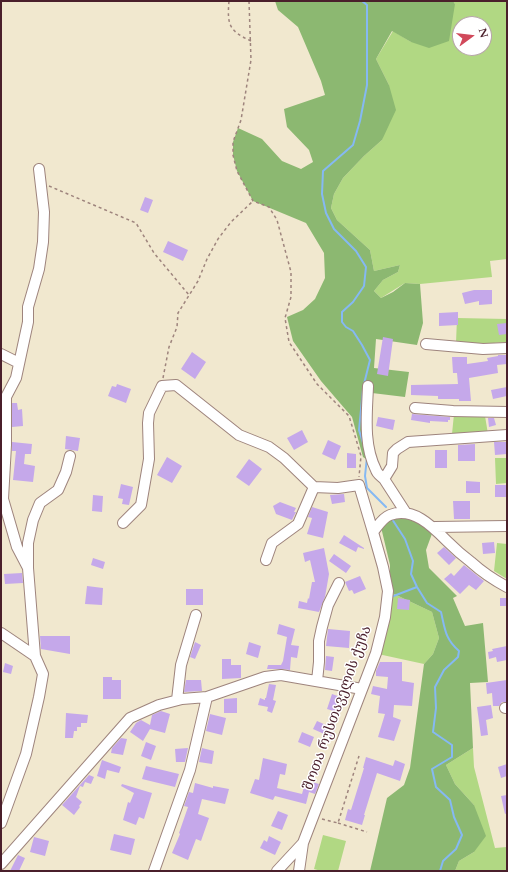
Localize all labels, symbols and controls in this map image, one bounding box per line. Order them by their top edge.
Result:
north arrow [452,16,492,56]
text: N [475,26,492,40]
street label: შოთა რუსთაველის ქუჩა [300,624,376,792]

